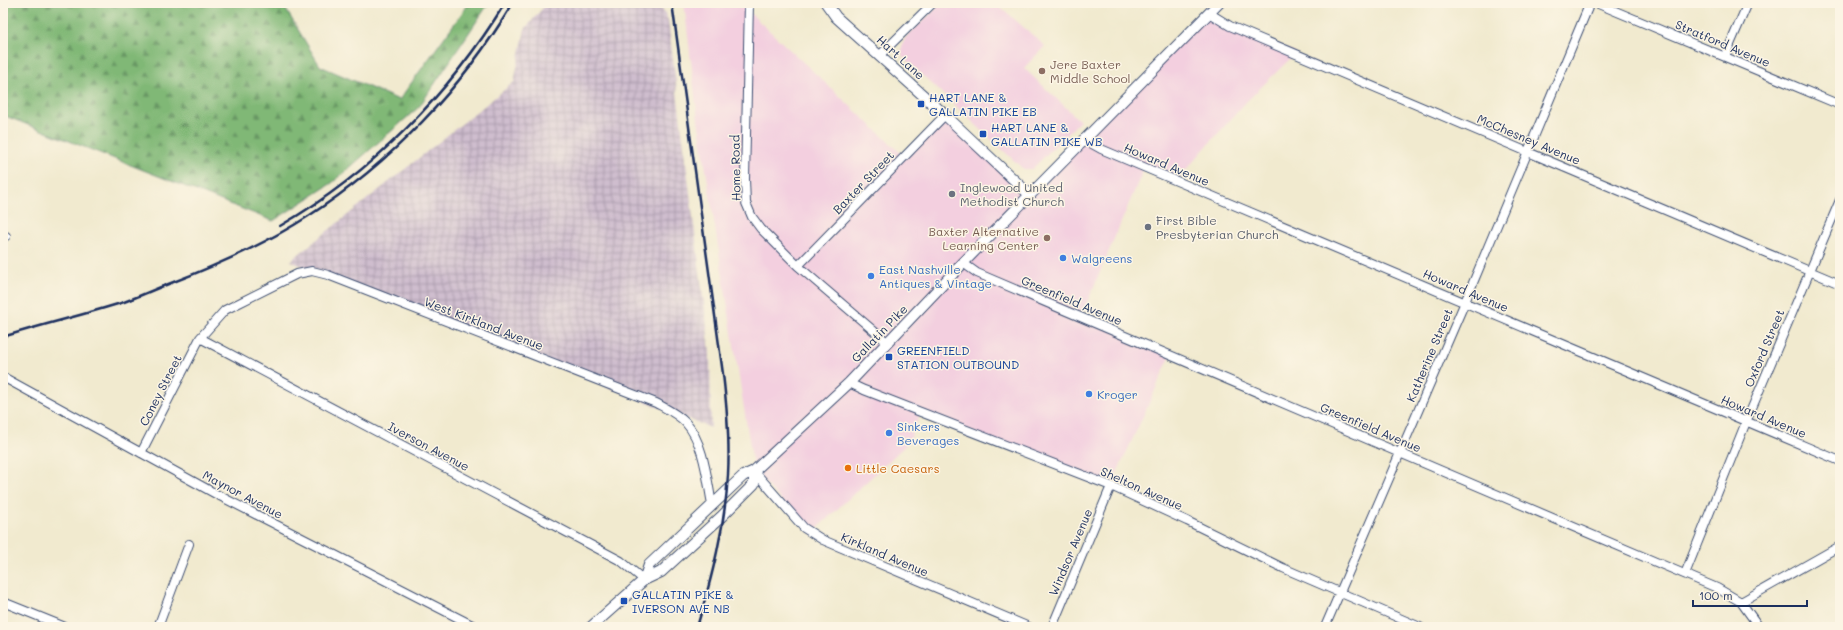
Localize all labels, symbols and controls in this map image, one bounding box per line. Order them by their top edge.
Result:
street label: Stratford Avenue [1673,16,1773,70]
street label: Hart Lane [874,31,928,83]
place label: Jere Baxter Middle School [1050,56,1131,86]
marker: Jere Baxter Middle School [1037,66,1047,76]
place label: HART LANE & GALLATIN PIKE EB [929,89,1037,119]
marker: HART LANE & GALLATIN PIKE EB [916,99,926,109]
street label: McChesney Avenue [1475,110,1583,168]
place label: HART LANE & GALLATIN PIKE WB [991,119,1102,149]
marker: HART LANE & GALLATIN PIKE WB [978,129,988,139]
street label: Home Road [726,134,744,201]
street label: Howard Avenue [1122,139,1212,189]
street label: Baxter Street [829,147,897,217]
place label: Inglewood United Methodist Church [960,179,1064,209]
marker: Inglewood United Methodist Church [947,189,957,199]
place label: First Bible Presbyterian Church [1156,212,1279,242]
marker: First Bible Presbyterian Church [1143,222,1153,232]
place label: Baxter Alternative Learning Center [928,223,1039,253]
marker: Baxter Alternative Learning Center [1042,233,1052,243]
place label: Walgreens [1071,250,1133,266]
marker: Walgreens [1058,253,1068,263]
place label: East Nashville Antiques & Vintage [879,261,992,291]
street label: Howard Avenue [1421,265,1511,315]
marker: East Nashville Antiques & Vintage [866,271,876,281]
street label: Greenfield Avenue [1019,272,1125,328]
street label: West Kirkland Avenue [422,293,546,353]
street label: Gallatin Pike [847,301,911,365]
street label: Katherine Street [1402,306,1456,404]
street label: Oxford Street [1740,307,1788,389]
place label: GREENFIELD STATION OUTBOUND [897,342,1019,372]
street label: Coney Street [135,352,185,428]
marker: GREENFIELD STATION OUTBOUND [884,352,894,362]
place label: Kroger [1097,386,1138,402]
marker: Kroger [1084,389,1094,399]
street label: Howard Avenue [1719,391,1809,441]
street label: Greenfield Avenue [1318,399,1424,455]
street label: Iverson Avenue [386,418,472,474]
place label: Sinkers Beverages [897,418,960,448]
marker: Sinkers Beverages [884,428,894,438]
place label: Little Caesars [856,460,940,476]
marker: Little Caesars [843,463,853,473]
street label: Shelton Avenue [1098,463,1186,513]
street label: Maynor Avenue [200,466,286,522]
street label: Windsor Avenue [1045,506,1095,598]
street label: Kirkland Avenue [839,528,931,580]
scale bar [1693,582,1807,608]
place label: GALLATIN PIKE & IVERSON AVE NB [632,586,734,616]
text: 100 m [1699,587,1733,603]
marker: GALLATIN PIKE & IVERSON AVE NB [619,596,629,606]

